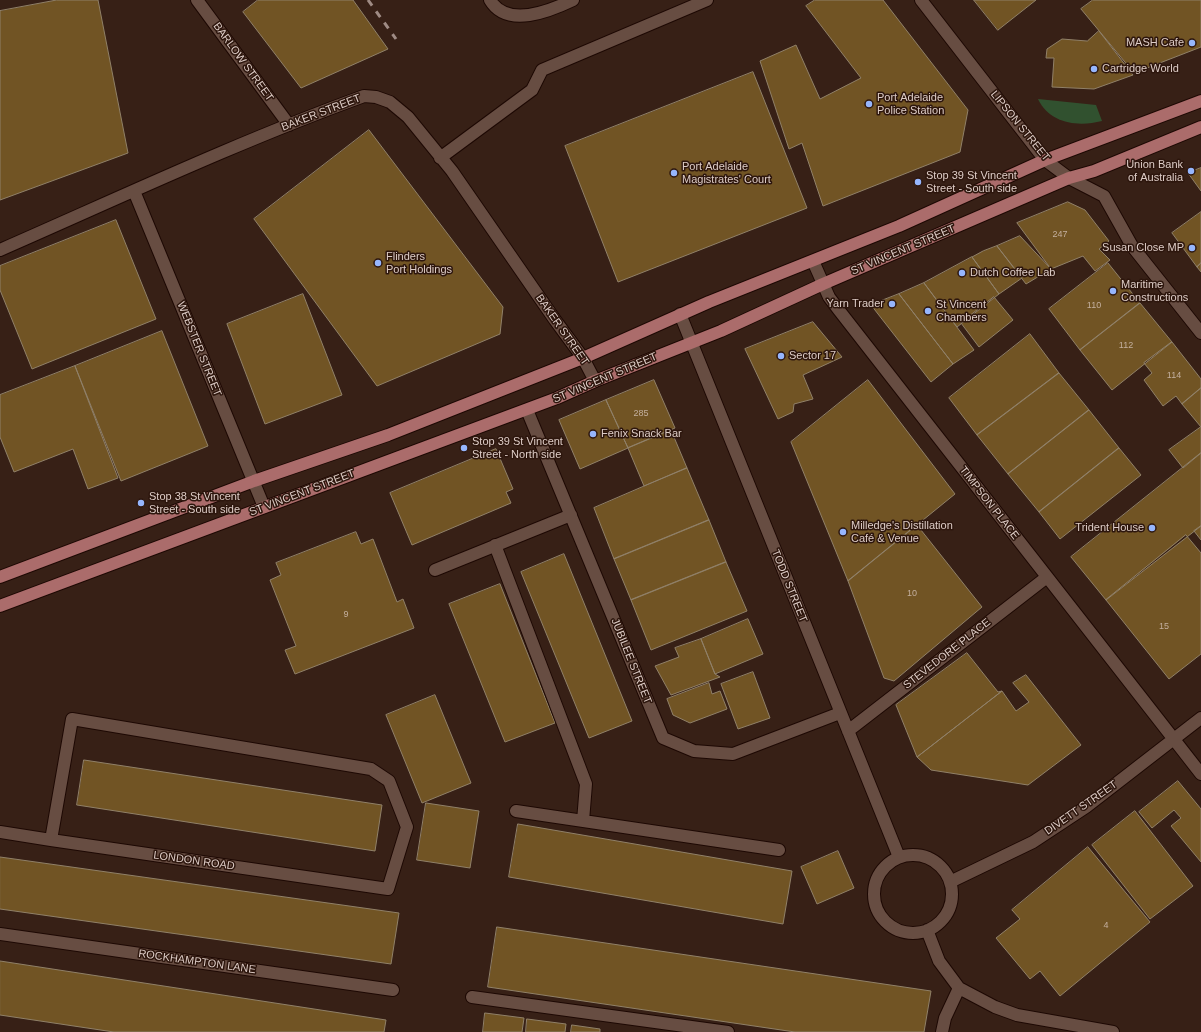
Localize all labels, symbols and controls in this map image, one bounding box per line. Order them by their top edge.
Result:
street label: BARLOW STREET [210,20,276,104]
place label: MASH Cafe [1126,36,1184,50]
marker: MASH Cafe [1187,38,1197,48]
place label: Cartridge World [1102,62,1179,76]
marker: Cartridge World [1089,64,1099,74]
street label: LIPSON STREET [988,88,1052,164]
place label: Port Adelaide Police Station [877,91,944,117]
street label: BAKER STREET [280,92,362,134]
marker: Port Adelaide Police Station [864,99,874,109]
place label: Union Bank of Australia [1126,158,1183,184]
place label: Port Adelaide Magistrates' Court [682,160,771,186]
marker: Union Bank of Australia [1186,166,1196,176]
marker: Port Adelaide Magistrates' Court [669,168,679,178]
place label: Stop 39 St Vincent Street - South side [926,169,1017,195]
marker: Stop 39 St Vincent Street - South side [913,177,923,187]
street label: ST VINCENT STREET [849,222,957,278]
house number: 247 [1052,230,1068,240]
place label: Susan Close MP [1102,241,1184,255]
marker: Susan Close MP [1187,243,1197,253]
place label: Flinders Port Holdings [386,250,452,276]
marker: Flinders Port Holdings [373,258,383,268]
place label: Dutch Coffee Lab [970,266,1055,280]
marker: Dutch Coffee Lab [957,268,967,278]
place label: Maritime Constructions [1121,278,1188,304]
marker: Maritime Constructions [1108,286,1118,296]
street label: BAKER STREET [533,292,591,368]
place label: Yarn Trader [827,297,884,311]
place label: St Vincent Chambers [936,298,987,324]
marker: Yarn Trader [887,299,897,309]
street label: WEBSTER STREET [174,300,224,398]
house number: 110 [1087,301,1101,311]
marker: St Vincent Chambers [923,306,933,316]
house number: 112 [1119,341,1133,351]
place label: Sector 17 [789,349,836,363]
street label: ST VINCENT STREET [551,350,659,406]
marker: Sector 17 [776,351,786,361]
house number: 114 [1167,371,1181,381]
house number: 285 [633,409,649,419]
place label: Fenix Snack Bar [601,427,682,441]
marker: Fenix Snack Bar [588,429,598,439]
place label: Stop 39 St Vincent Street - North side [472,435,563,461]
marker: Stop 39 St Vincent Street - North side [459,443,469,453]
street label: TIMPSON PLACE [956,464,1022,542]
street label: ST VINCENT STREET [247,467,357,519]
place label: Stop 38 St Vincent Street - South side [149,490,240,516]
marker: Stop 38 St Vincent Street - South side [136,498,146,508]
place label: Milledge's Distillation Café & Venue [851,519,953,545]
place label: Trident House [1075,521,1144,535]
marker: Trident House [1147,523,1157,533]
marker: Milledge's Distillation Café & Venue [838,527,848,537]
street label: TODD STREET [768,548,810,624]
house number: 10 [907,589,917,599]
house number: 9 [343,610,349,620]
street label: JUBILEE STREET [608,616,654,706]
street label: STEVEDORE PLACE [901,616,993,692]
house number: 15 [1159,622,1169,632]
street label: DIVETT STREET [1042,778,1120,838]
street label: LONDON ROAD [153,849,235,873]
house number: 4 [1103,921,1109,931]
street label: ROCKHAMPTON LANE [137,947,257,977]

